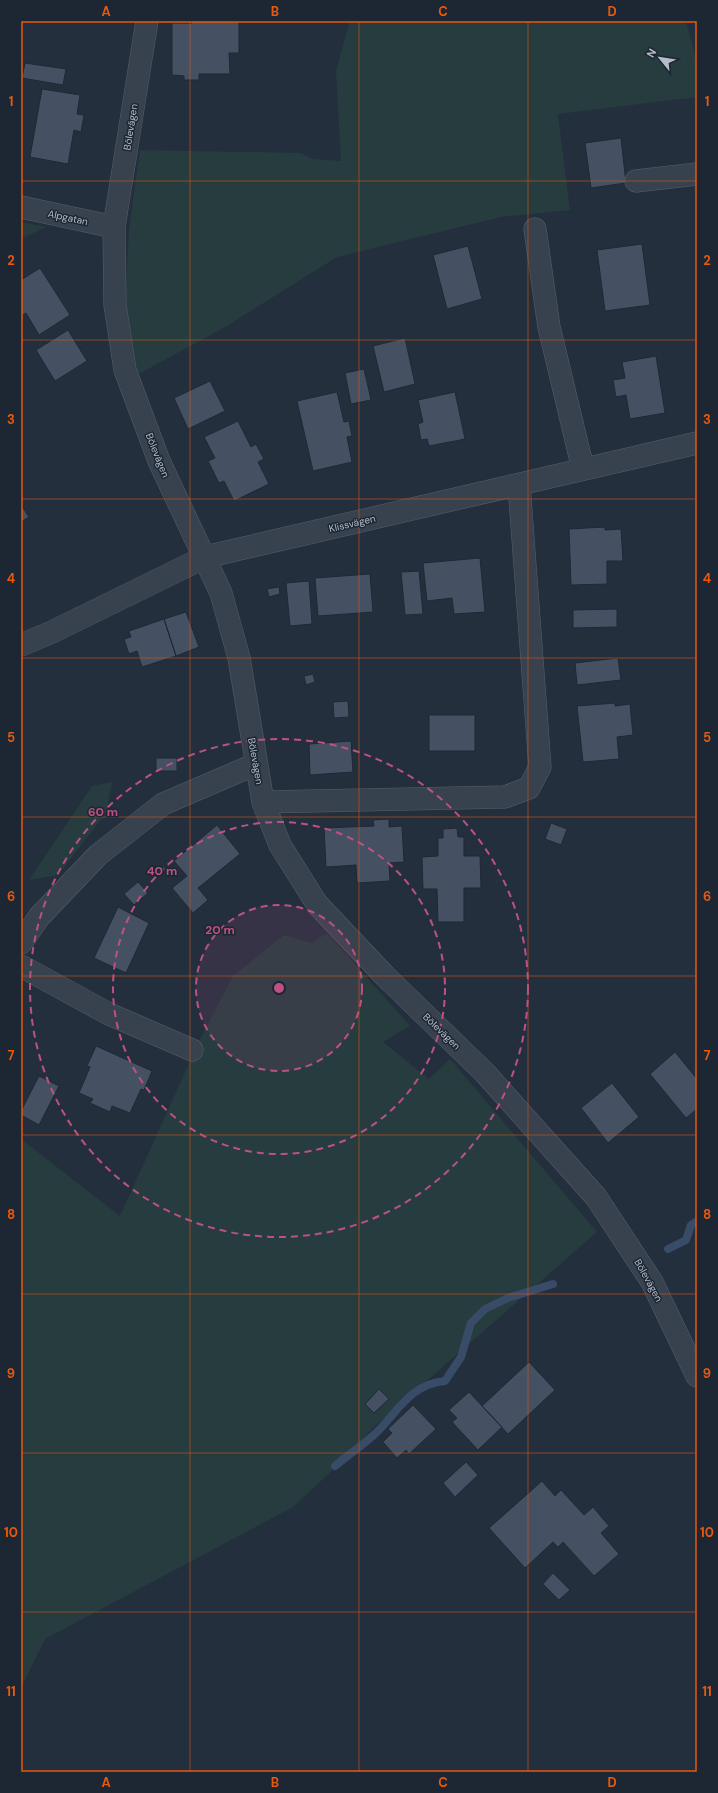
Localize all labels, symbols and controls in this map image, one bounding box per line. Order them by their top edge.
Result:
text: A [101,3,111,20]
text: B [271,3,279,20]
text: C [438,3,448,20]
text: D [607,3,617,20]
north arrow [640,38,680,78]
text: N [643,46,659,60]
text: 1 [9,93,13,110]
text: 1 [705,93,709,110]
street label: Bölevägen [120,103,141,151]
street label: Alpgatan [47,207,90,228]
text: 2 [7,252,15,269]
text: 2 [703,252,711,269]
text: 3 [7,411,15,428]
text: 3 [703,411,711,428]
street label: Bölevägen [143,431,172,480]
street label: Klissvägen [328,512,377,535]
text: 4 [7,570,15,587]
text: 4 [703,570,711,587]
text: 5 [7,729,15,746]
text: 5 [703,729,711,746]
street label: Bölevägen [245,737,266,786]
text: 60 m [88,804,118,820]
text: 40 m [147,863,177,879]
text: 6 [7,888,15,905]
text: 6 [703,888,711,905]
text: 20 m [205,922,235,938]
centre of rings [272,981,286,995]
street label: Bölevägen [420,1010,463,1053]
text: 7 [8,1047,15,1064]
text: 7 [704,1047,711,1064]
text: 8 [7,1206,15,1223]
text: 8 [703,1206,711,1223]
street label: Bölevägen [631,1257,666,1304]
text: 9 [7,1365,15,1382]
text: 9 [703,1365,711,1382]
text: 10 [4,1524,18,1541]
text: 10 [700,1524,714,1541]
text: 11 [6,1683,16,1700]
text: 11 [702,1683,712,1700]
text: A [101,1774,111,1791]
text: B [271,1774,279,1791]
text: C [438,1774,448,1791]
text: D [607,1774,617,1791]

